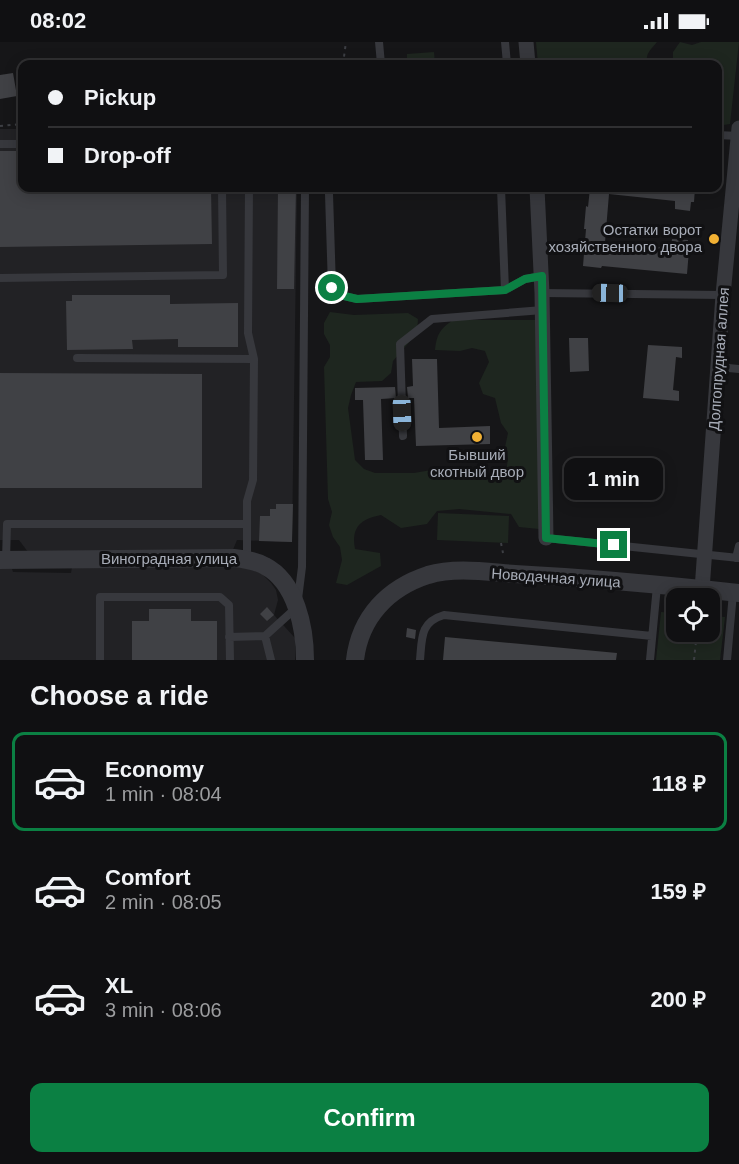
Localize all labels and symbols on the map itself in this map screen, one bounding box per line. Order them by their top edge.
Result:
place label: Остатки ворот хозяйственного двора [548,221,703,255]
marker: Остатки ворот хозяйственного двора [707,232,721,246]
route start [318,274,345,301]
car [592,284,628,302]
street label: Долгопрудная аллея [705,287,732,431]
car [392,395,412,431]
marker: Бывший скотный двор [470,430,484,444]
place label: Бывший скотный двор [430,446,524,480]
callout: 1 min [564,458,664,500]
route end [600,531,627,558]
street label: Виноградная улица [101,550,238,567]
street label: Новодачная улица [491,564,622,591]

